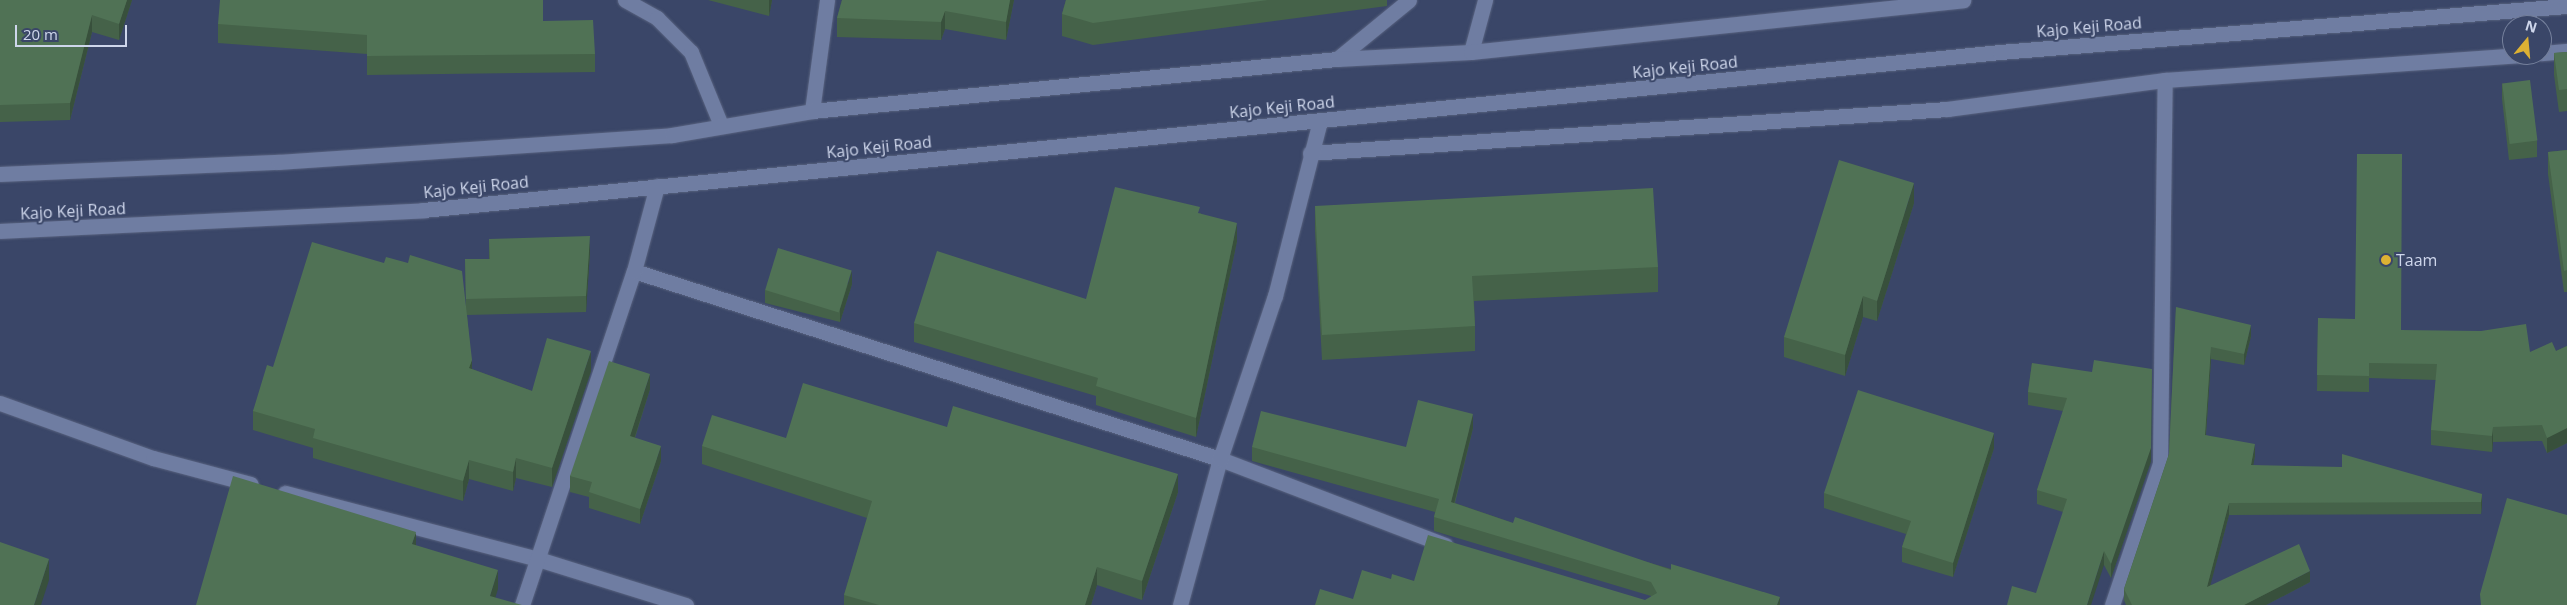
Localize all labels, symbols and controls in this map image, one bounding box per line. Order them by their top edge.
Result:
street label: Kajo Keji Road [2036,13,2142,41]
scale bar [18,15,130,47]
north arrow [2502,15,2552,65]
text: N [2523,15,2539,37]
text: 20 m [23,24,58,44]
street label: Kajo Keji Road [1631,52,1739,82]
street label: Kajo Keji Road [1228,92,1336,122]
street label: Kajo Keji Road [825,132,933,162]
street label: Kajo Keji Road [422,172,530,202]
street label: Kajo Keji Road [20,199,126,223]
place label: Taam [2396,250,2437,270]
marker: Taam [2380,254,2392,266]

